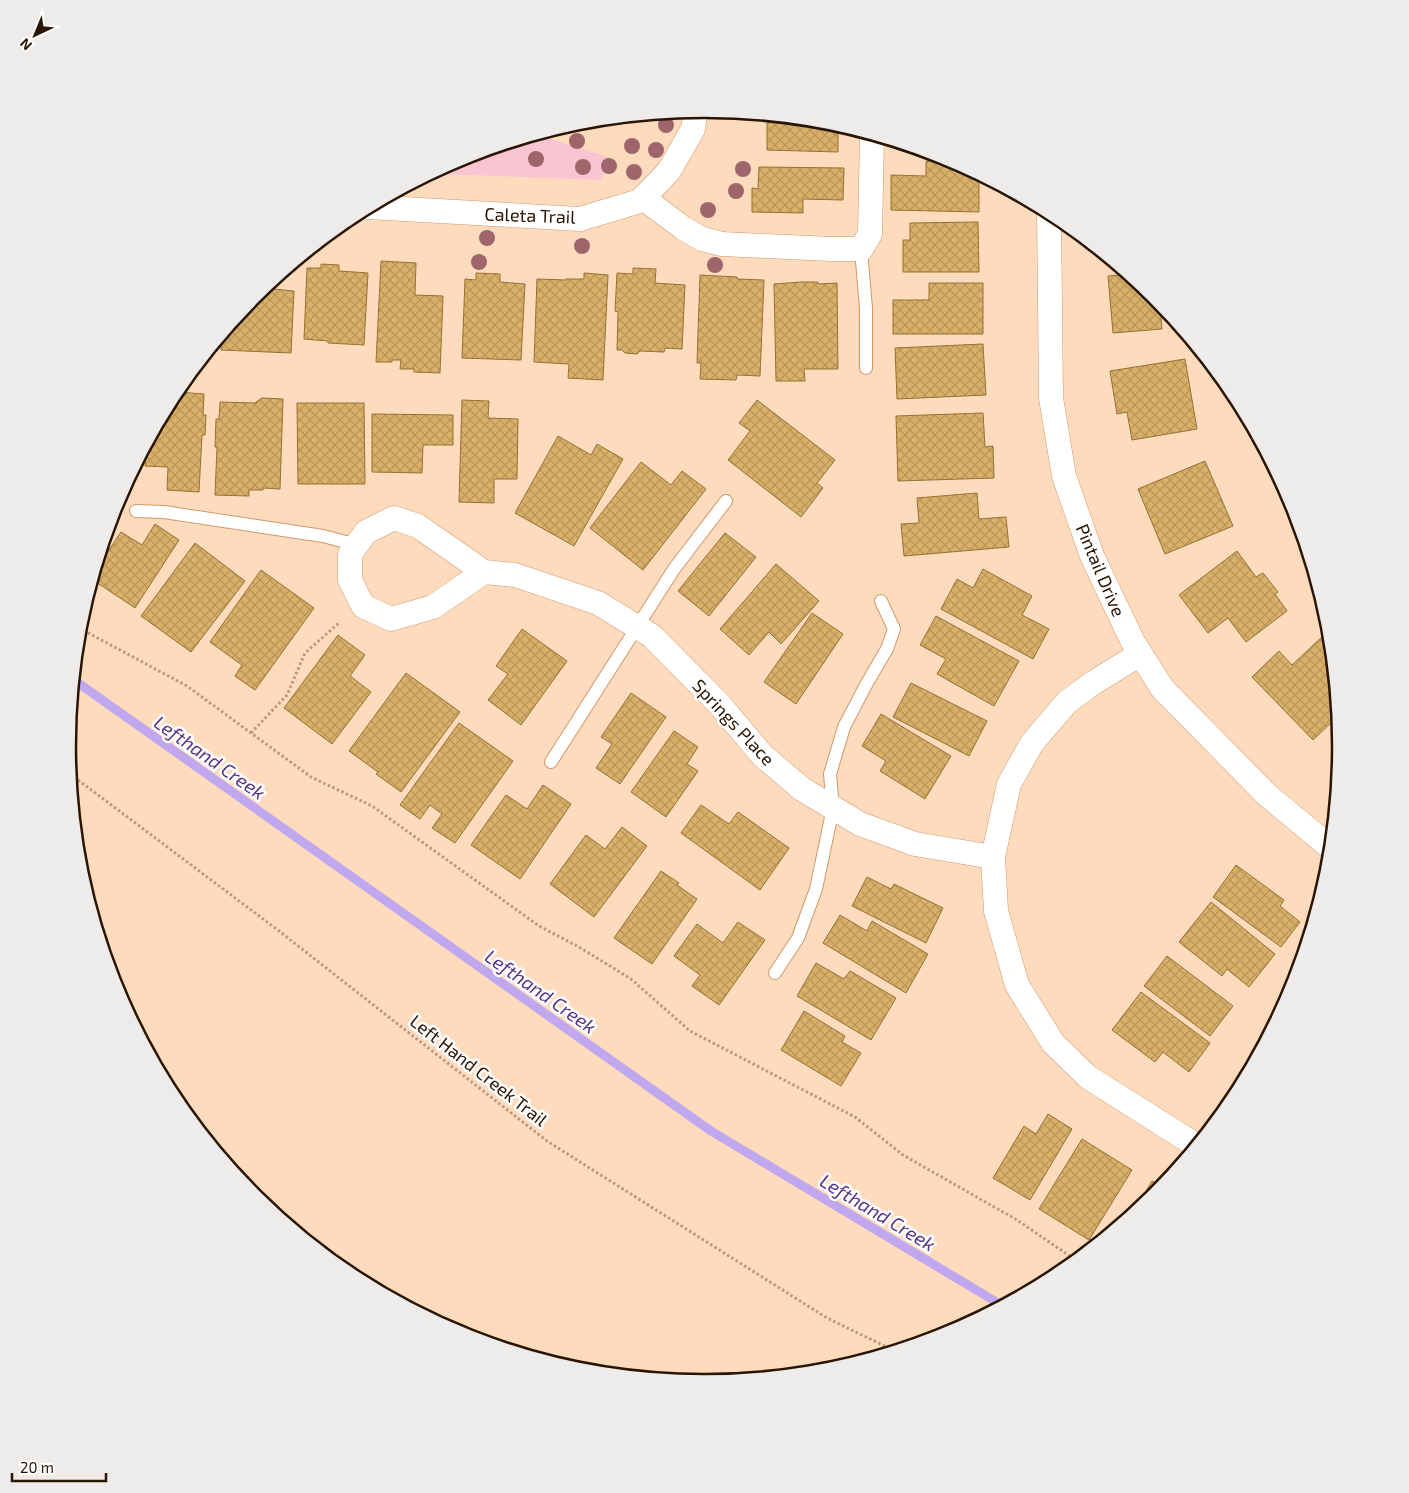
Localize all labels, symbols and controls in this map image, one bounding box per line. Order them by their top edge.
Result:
north arrow [10,10,60,60]
text: N [16,35,35,54]
street label: Caleta Trail [484,202,577,228]
street label: Pintail Drive [1072,520,1130,620]
street label: Springs Place [688,674,780,770]
water label: Lefthand Creek [150,710,270,804]
water label: Lefthand Creek [481,944,601,1038]
street label: Left Hand Creek Trail [406,1010,553,1131]
water label: Lefthand Creek [816,1169,940,1256]
scale bar [12,1450,106,1482]
text: 20 m [20,1458,54,1476]

